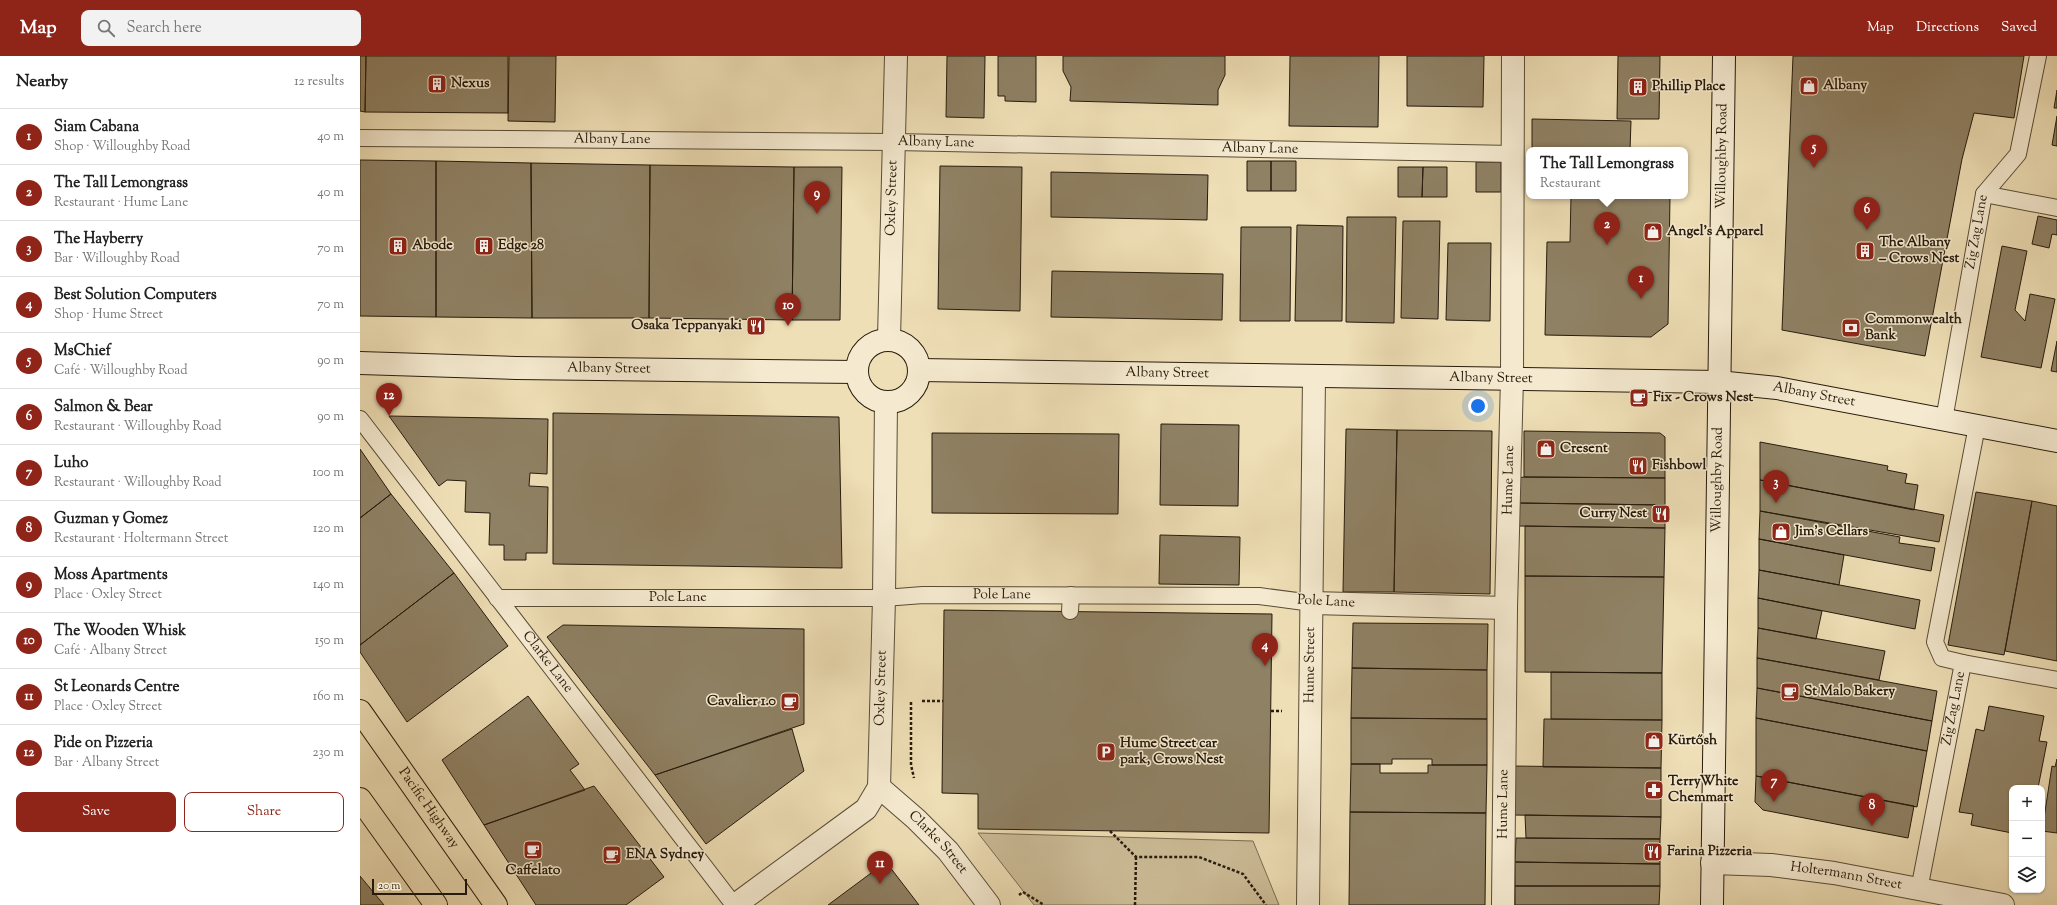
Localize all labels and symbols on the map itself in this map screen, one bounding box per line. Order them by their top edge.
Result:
building icon: Nexus [426,73,448,95]
place label: Nexus [451,74,490,94]
shop icon: Albany [1798,75,1820,97]
building icon: Phillip Place [1627,76,1649,98]
place label: Albany [1823,76,1867,96]
place label: Phillip Place [1652,77,1726,97]
street label: Willoughby Road [1712,103,1733,209]
street label: Albany Lane [573,130,651,150]
street label: Albany Lane [897,132,975,154]
pin: 5 [1801,135,1827,168]
street label: Albany Lane [1221,138,1299,160]
street label: Oxley Street [882,160,903,236]
pin: 9 [804,181,830,214]
street label: Zig Zag Lane [1961,193,1994,271]
pin: 6 [1854,197,1880,230]
pin: 2 [1594,212,1620,245]
shop icon: Angel's Apparel [1642,221,1664,243]
place label: Angel's Apparel [1667,222,1764,242]
place label: The Albany – Crows Nest [1878,233,1960,269]
building icon: Abode [387,235,409,257]
building icon: Edge 28 [473,235,495,257]
place label: Abode [412,236,453,256]
place label: Edge 28 [498,236,544,256]
building icon: The Albany – Crows Nest [1854,240,1876,262]
pin: 1 [1628,266,1654,299]
pin: 10 [775,293,801,326]
place label: Commonwealth Bank [1865,310,1963,346]
restaurant icon: Osaka Teppanyaki [745,315,767,337]
place label: Osaka Teppanyaki [631,316,742,336]
bank icon: Commonwealth Bank [1840,317,1862,339]
street label: Albany Street [567,359,651,380]
street label: Albany Street [1125,363,1209,384]
street label: Albany Street [1449,368,1533,389]
street label: Albany Street [1771,377,1857,413]
pin: 12 [376,383,402,416]
cafe icon: Fix - Crows Nest [1628,387,1650,409]
place label: Fix - Crows Nest [1653,388,1753,408]
your location [1468,396,1488,416]
street label: Willoughby Road [1707,427,1729,533]
shop icon: Cresent [1535,438,1557,460]
place label: Cresent [1560,439,1608,459]
street label: Hume Lane [1498,445,1520,515]
restaurant icon: Fishbowl [1627,455,1649,477]
place label: Fishbowl [1652,456,1706,476]
pin: 3 [1763,470,1789,503]
restaurant icon: Curry Nest [1650,503,1672,525]
place label: Curry Nest [1580,504,1647,524]
shop icon: Jim's Cellars [1770,521,1792,543]
place label: Jim's Cellars [1794,522,1869,542]
street label: Pole Lane [973,585,1031,605]
street label: Pole Lane [649,588,707,608]
street label: Pole Lane [1297,591,1355,613]
street label: Clarke Lane [517,627,577,697]
street label: Hume Street [1300,627,1321,703]
pin: 4 [1252,633,1278,666]
street label: Oxley Street [871,650,893,726]
street label: Zig Zag Lane [1937,670,1971,747]
cafe icon: St Malo Bakery [1779,681,1801,703]
place label: St Malo Bakery [1804,682,1895,702]
cafe icon: Cavalier 1.0 [779,691,801,713]
place label: Cavalier 1.0 [707,692,777,712]
shop icon: Kürtősh [1643,730,1665,752]
place label: Kürtősh [1668,731,1718,751]
place label: Hume Street car park, Crows Nest [1120,734,1224,770]
parking icon: Hume Street car park, Crows Nest [1095,741,1117,763]
street label: Pacific Highway [393,764,464,853]
street label: Hume Lane [1494,769,1514,839]
pin: 7 [1761,769,1787,802]
place label: TerryWhite Chemmart [1668,772,1739,808]
pharmacy icon: TerryWhite Chemmart [1643,779,1665,801]
pin: 8 [1859,793,1885,826]
street label: Clarke Street [904,806,972,878]
cafe icon: Caffelato [522,839,544,861]
restaurant icon: Farina Pizzeria [1642,841,1664,863]
place label: Farina Pizzeria [1667,842,1753,862]
cafe icon: ENA Sydney [601,844,623,866]
place label: ENA Sydney [626,845,704,865]
pin: 11 [867,851,893,884]
street label: Holtermann Street [1789,858,1904,896]
place label: Caffelato [506,861,561,881]
scale bar [372,877,467,896]

